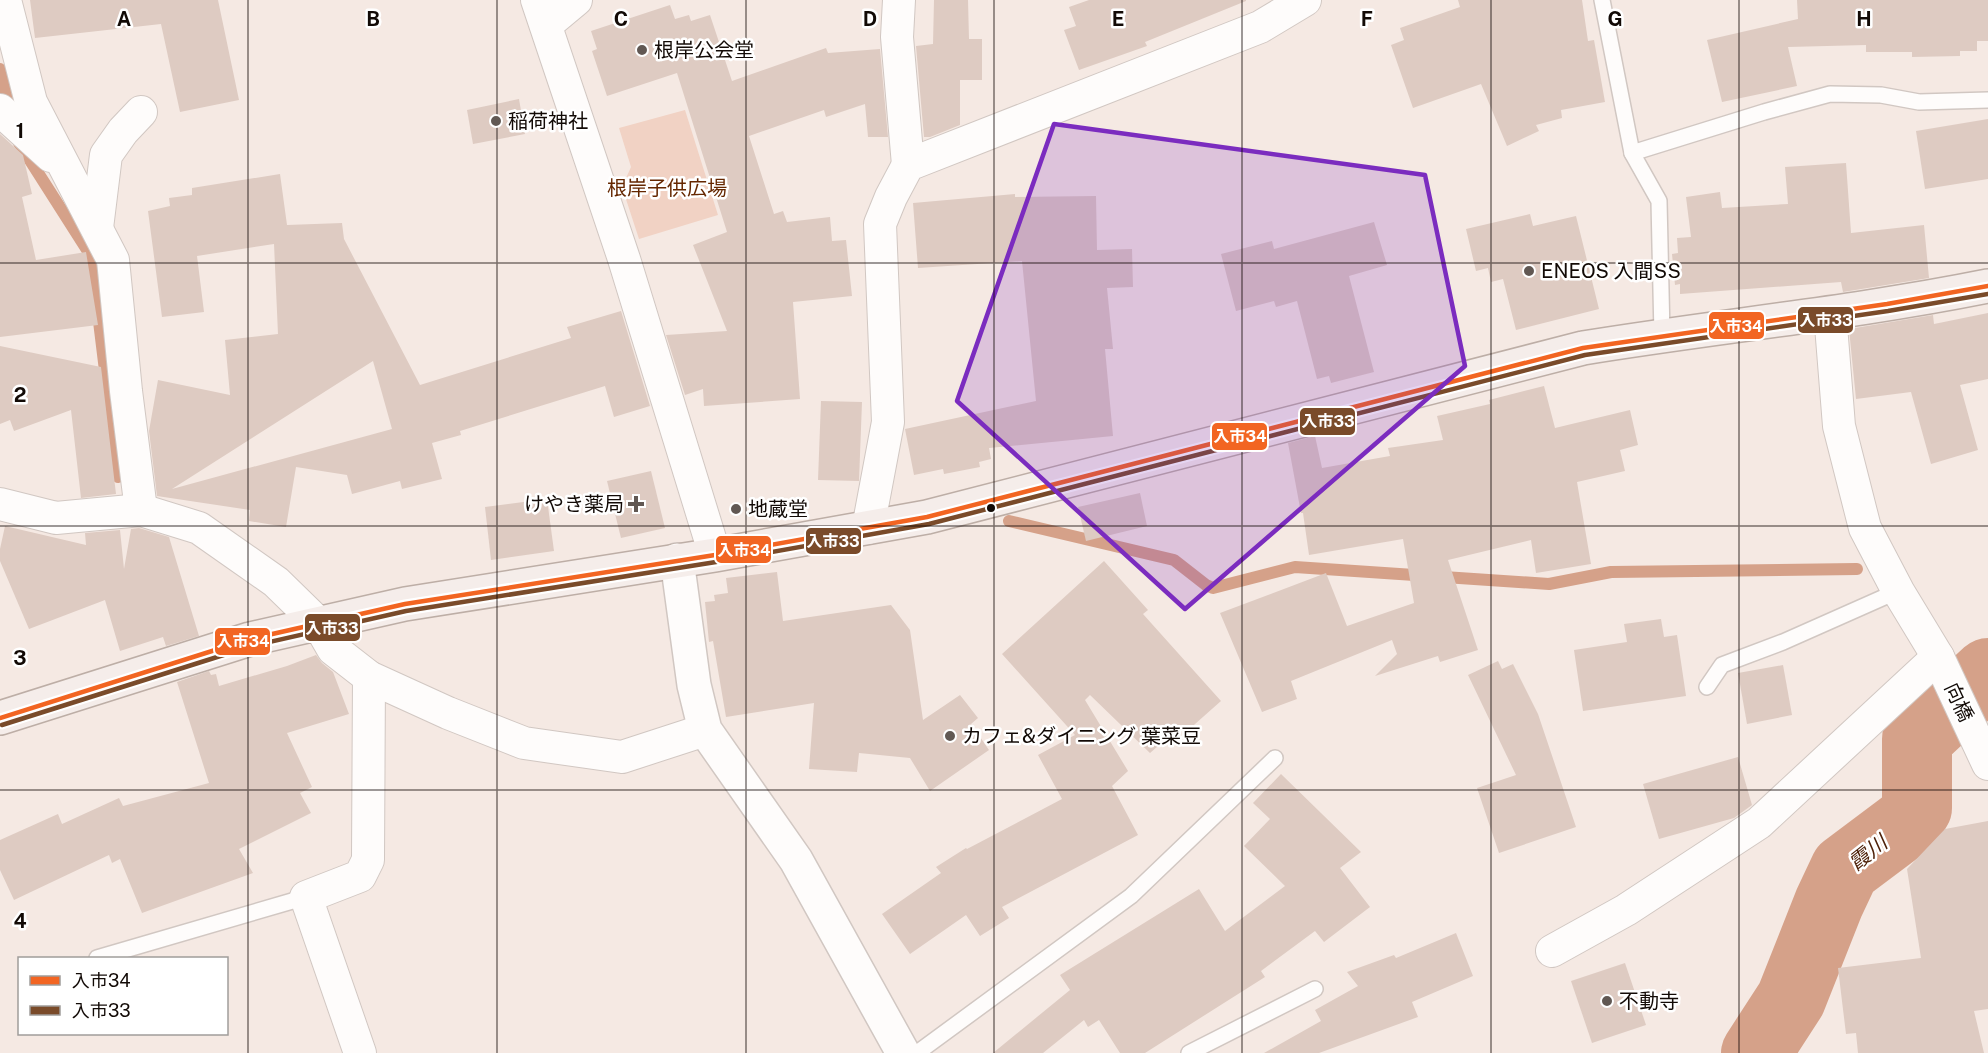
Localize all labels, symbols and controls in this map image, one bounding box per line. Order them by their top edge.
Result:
text: A [117,7,131,31]
text: B [366,7,380,31]
text: C [614,7,628,31]
text: D [863,7,877,31]
text: E [1112,7,1124,31]
text: F [1361,7,1373,31]
text: G [1607,7,1623,31]
text: H [1856,7,1872,31]
place label: 根岸公会堂 [654,38,754,62]
marker: 根岸公会堂 [635,43,649,57]
place label: 稲荷神社 [508,109,588,133]
marker: 稲荷神社 [489,114,503,128]
text: 1 [16,119,24,143]
park label: 根岸子供広場 [607,176,727,200]
place label: ENEOS 入間SS [1541,259,1681,283]
marker: ENEOS 入間SS [1522,264,1536,278]
line badge: 入市33 [1797,306,1854,334]
line badge: 入市34 [1708,311,1765,340]
text: 入市33 [1799,311,1853,330]
text: 入市34 [1709,317,1763,336]
text: 2 [14,383,26,407]
line badge: 入市33 [1299,407,1356,436]
text: 入市33 [1301,412,1355,431]
line badge: 入市34 [1211,422,1268,451]
text: 入市34 [1213,427,1267,446]
place label: けやき薬局 [524,492,624,516]
marker: けやき薬局 [629,497,643,511]
place label: 地蔵堂 [748,497,808,521]
marker: 地蔵堂 [729,502,743,516]
unlabelled marker [985,502,997,514]
line badge: 入市33 [805,527,862,555]
text: 入市33 [806,532,860,551]
line badge: 入市34 [715,535,772,564]
text: 入市34 [717,541,771,560]
line badge: 入市33 [304,613,361,642]
text: 入市33 [305,619,359,638]
line badge: 入市34 [214,627,271,656]
text: 入市34 [216,632,270,651]
text: 3 [13,646,27,670]
street label: 向橋 [1940,679,1978,725]
place label: カフェ&ダイニング 葉菜豆 [962,724,1201,748]
marker: カフェ&ダイニング 葉菜豆 [943,729,957,743]
water label: 霞川 [1843,829,1894,875]
text: 4 [13,909,27,933]
legend [18,957,228,1035]
text: 入市34 [72,970,131,991]
place label: 不動寺 [1619,989,1679,1013]
marker: 不動寺 [1600,994,1614,1008]
text: 入市33 [72,1000,131,1021]

